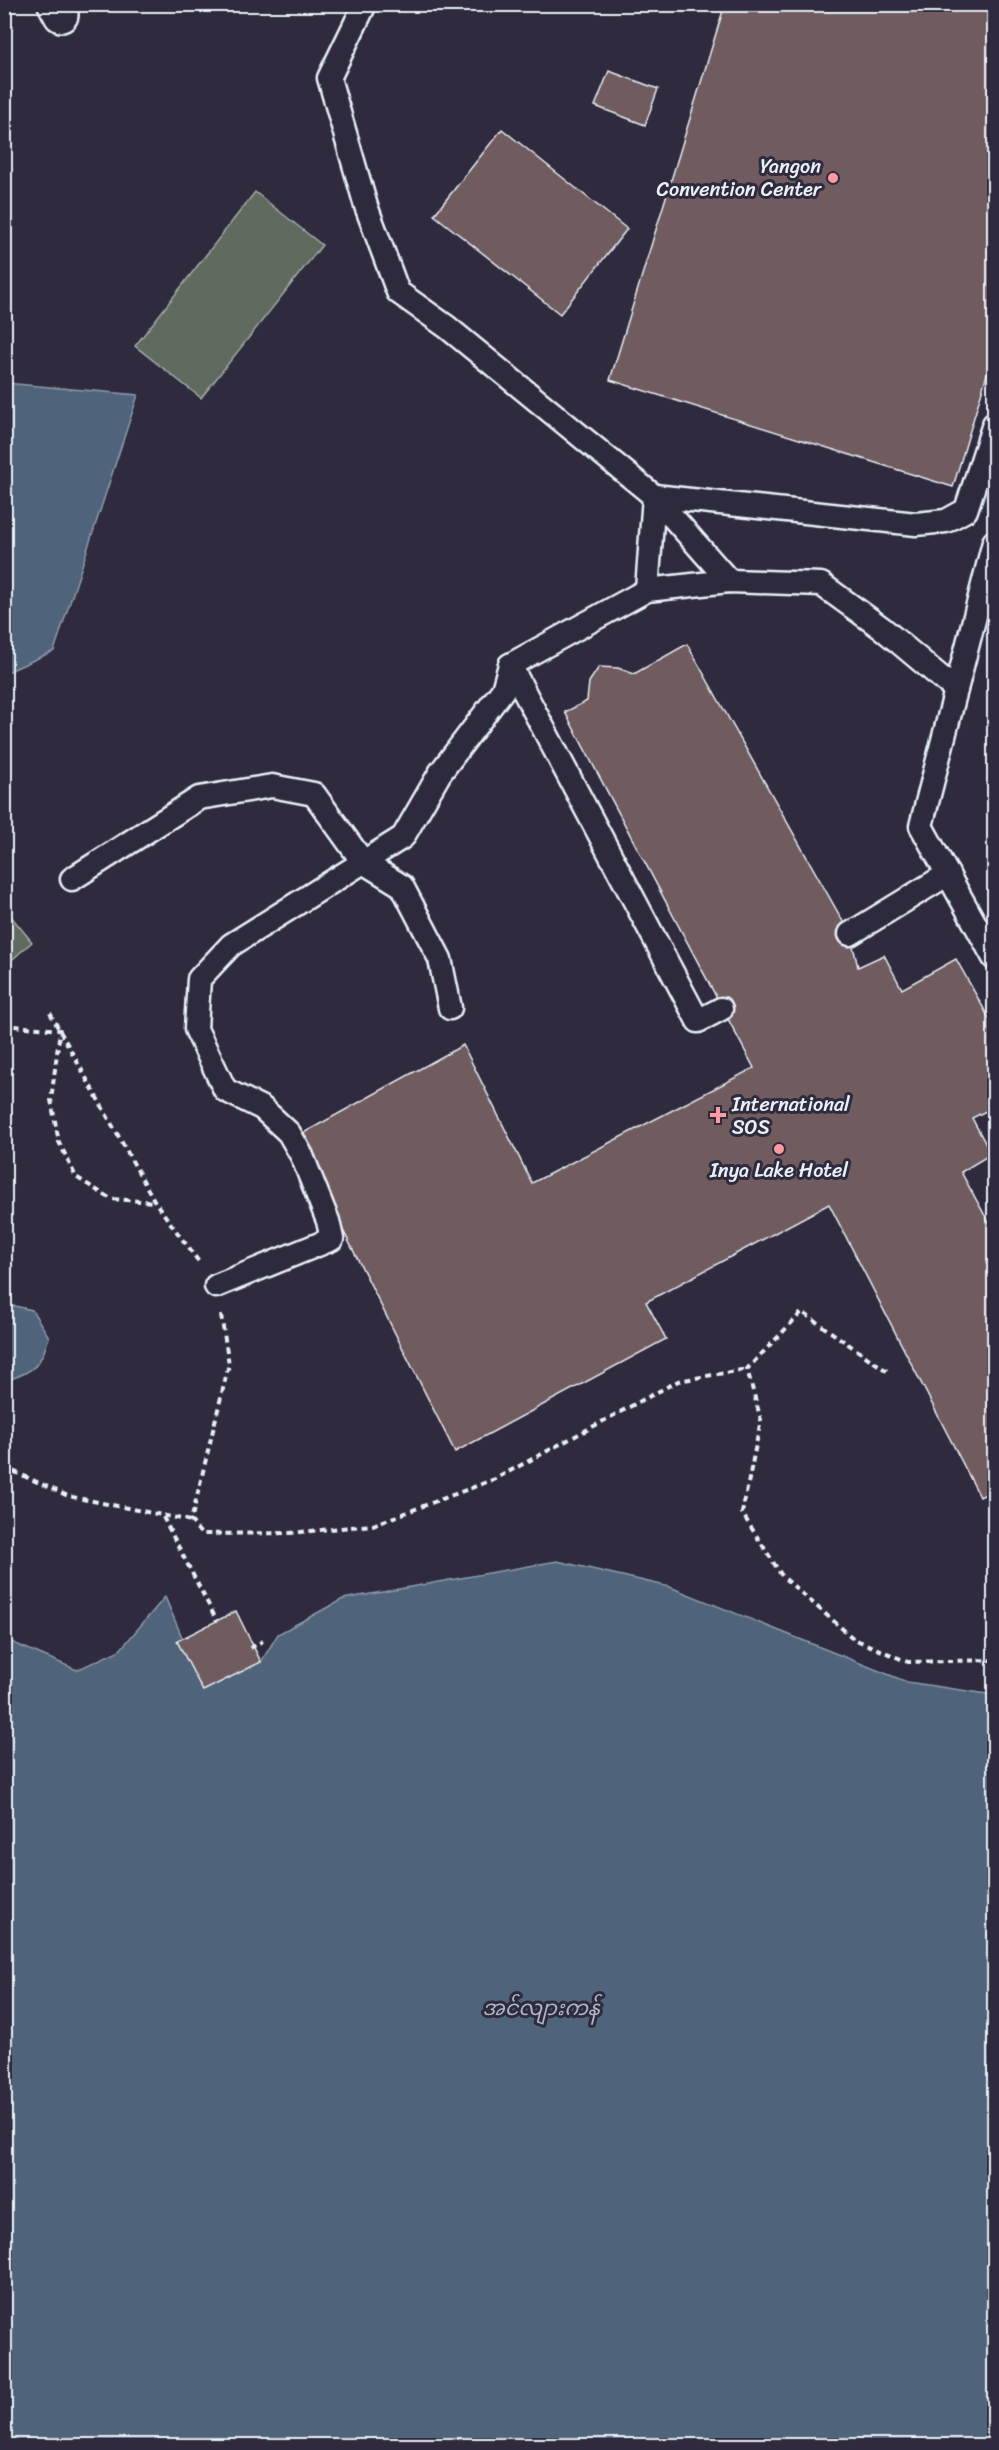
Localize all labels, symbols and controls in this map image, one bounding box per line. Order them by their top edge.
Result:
place label: Yangon Convention Center [657,149,823,207]
marker: Yangon Convention Center [826,171,840,185]
place label: International SOS [731,1087,851,1145]
marker: International SOS [709,1106,727,1124]
marker: Inya Lake Hotel [772,1142,786,1156]
place label: Inya Lake Hotel [709,1153,849,1188]
water label: အင်လျားကန် [482,1989,603,2027]

